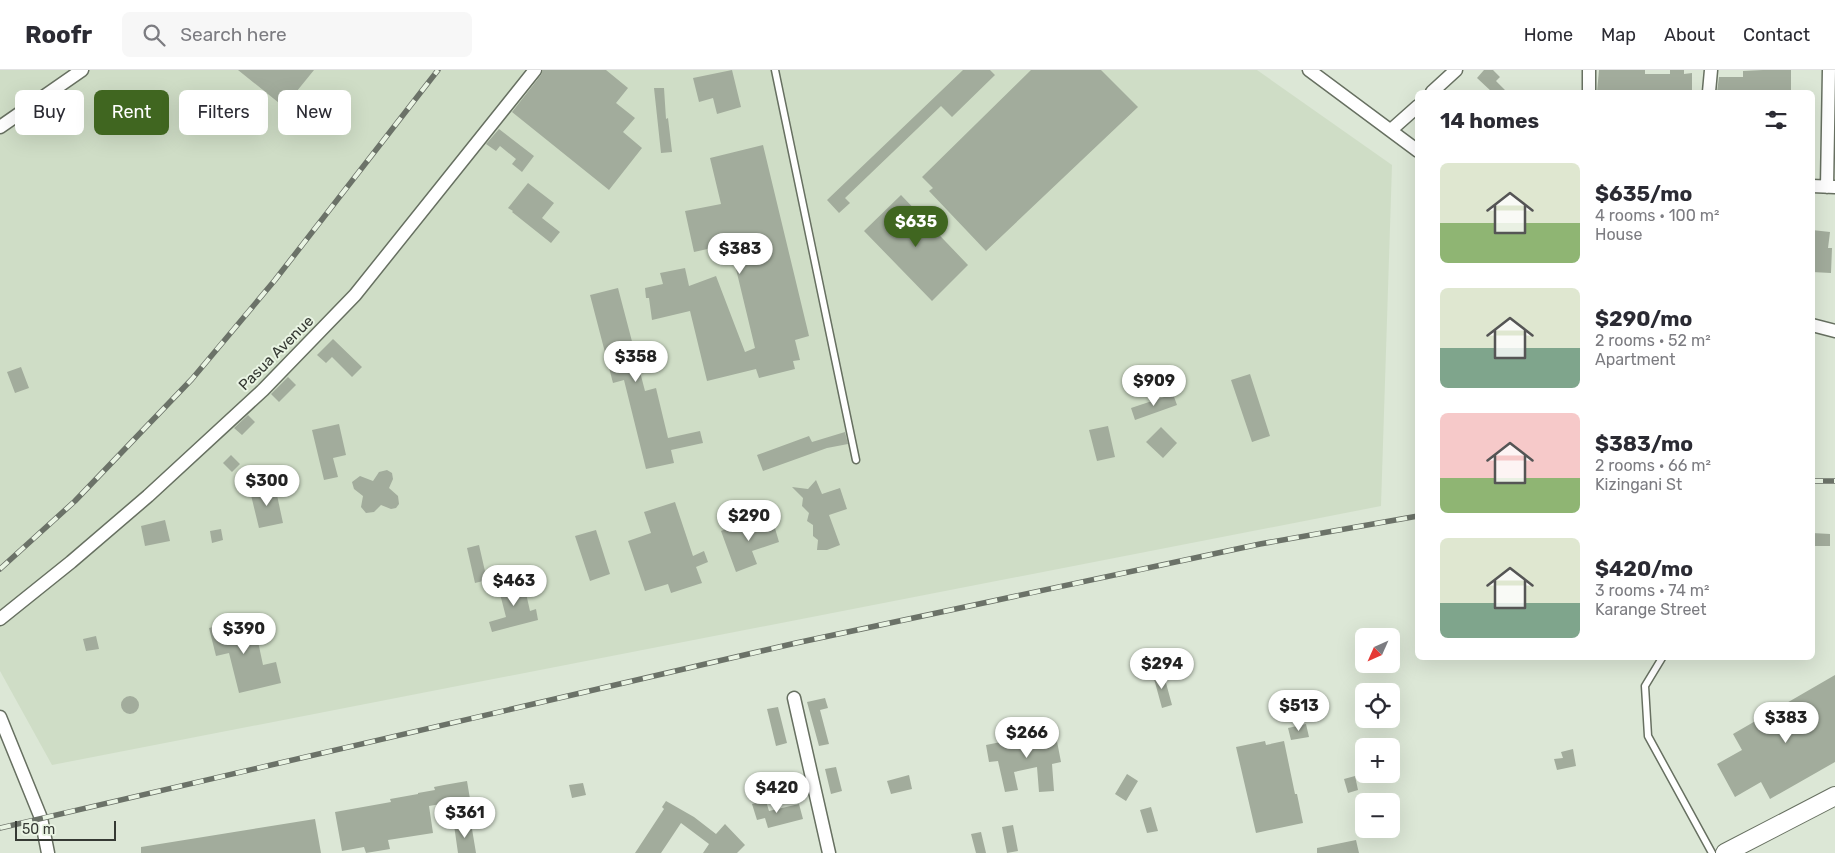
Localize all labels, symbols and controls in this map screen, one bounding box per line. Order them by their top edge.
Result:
search box [122,12,472,57]
text: Roofr [25,21,92,49]
icon: search [140,21,168,49]
text: Search here [180,23,287,46]
text: Home [1524,24,1573,46]
text: Map [1601,24,1636,46]
text: About [1664,24,1715,46]
text: Contact [1743,24,1810,46]
chip: Buy [15,90,84,135]
chip: Rent [94,90,169,135]
chip: Filters [179,90,268,135]
chip: New [278,90,351,135]
icon: filters [1762,106,1790,134]
text: 14 homes [1440,108,1539,133]
text: $635/mo [1595,181,1692,206]
icon: home [1480,183,1540,243]
pin: $635 [886,206,946,248]
text: 4 rooms · 100 m² [1595,206,1719,225]
text: $635 [895,212,937,231]
text: House [1595,225,1642,244]
pin: $383 [710,232,770,275]
text: $383 [719,239,761,258]
text: $290/mo [1595,306,1692,331]
icon: home [1480,308,1540,368]
street label: Pasua Avenue [235,312,317,394]
text: 2 rooms · 52 m² [1595,331,1711,350]
pin: $358 [606,340,666,383]
text: $358 [615,347,657,366]
text: Apartment [1595,350,1675,369]
pin: $909 [1124,364,1184,407]
text: $909 [1133,371,1175,390]
text: $383/mo [1595,431,1693,456]
icon: home [1480,433,1540,493]
text: 2 rooms · 66 m² [1595,456,1711,475]
pin: $300 [237,464,297,507]
text: $300 [246,471,289,490]
text: Kizingani St [1595,475,1682,494]
pin: $290 [719,500,779,542]
text: $290 [728,506,770,525]
text: $420/mo [1595,556,1693,581]
icon: home [1480,558,1540,618]
pin: $463 [484,564,544,607]
text: $463 [493,571,535,590]
text: 3 rooms · 74 m² [1595,581,1710,600]
text: Karange Street [1595,600,1707,619]
pin: $390 [214,612,274,655]
text: $390 [223,619,265,638]
north arrow [1355,628,1400,672]
map controls [1355,628,1400,838]
pin: $294 [1132,648,1192,690]
text: $294 [1141,654,1183,673]
button: locate [1355,683,1400,728]
pin: $513 [1269,690,1329,732]
text: $513 [1279,696,1319,715]
pin: $383 [1756,702,1816,744]
text: $383 [1765,708,1807,727]
pin: $266 [997,716,1057,759]
text: $266 [1006,723,1048,742]
button: + [1355,738,1400,783]
pin: $420 [747,772,807,814]
text: $420 [756,778,798,797]
button: − [1355,793,1400,838]
pin: $361 [435,796,495,839]
text: $361 [445,803,485,822]
scale bar [15,818,116,841]
text: 50 m [22,821,55,838]

